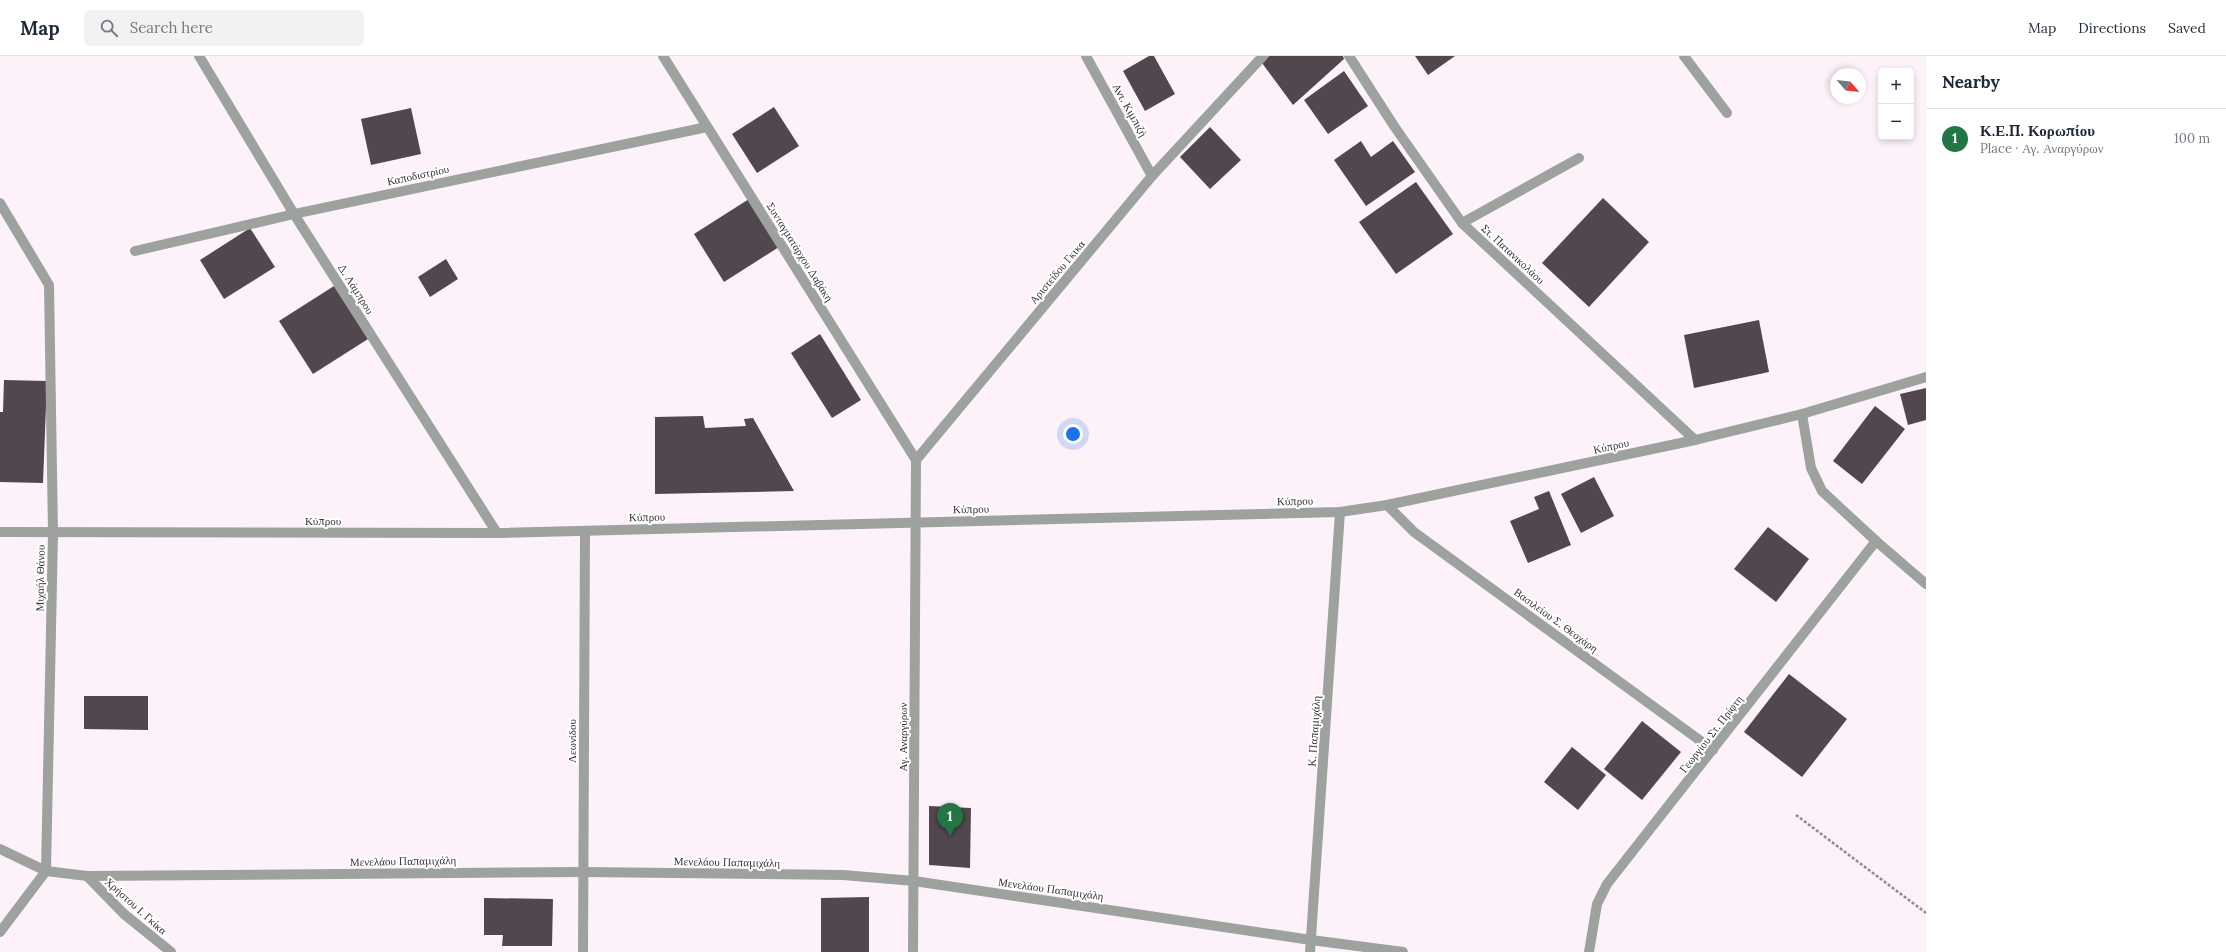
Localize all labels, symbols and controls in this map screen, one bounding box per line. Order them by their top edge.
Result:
search box [84,10,364,46]
text: Map [20,16,60,40]
icon: search [98,17,120,39]
text: Search here [130,18,213,37]
text: Map [2028,19,2056,37]
text: Directions [2078,19,2146,37]
text: Saved [2168,19,2206,37]
north arrow [1830,68,1866,104]
map controls [1878,68,1914,140]
button: + [1878,68,1914,104]
text: Nearby [1942,71,2000,93]
street label: Αντ. Κιμπιζή [1110,81,1151,139]
button: − [1878,104,1914,140]
text: Κ.Ε.Π. Κορωπίου [1980,121,2095,140]
text: 1 [1952,130,1958,147]
text: 100 m [2174,130,2210,147]
text: Place · Αγ. Αναργύρων [1980,140,2104,157]
street label: Καποδιστρίου [386,161,451,188]
street label: Συνταγματάρχου Δαβάκη [764,200,836,305]
street label: Στ. Πατανικολάου [1478,221,1548,287]
street label: Αριστείδου Γκικα [1026,237,1088,307]
street label: Δ. Λάμπρου [335,261,377,317]
your location [1063,424,1083,444]
street label: Κύπρου [1592,435,1631,457]
street label: Κύπρου [1277,494,1314,508]
street label: Κύπρου [953,502,990,516]
street label: Κύπρου [629,510,666,524]
street label: Κύπρου [305,514,342,528]
street label: Μιχαήλ Θάνου [32,544,48,611]
street label: Βασιλείου Σ. Θεοχάρη [1511,585,1601,655]
street label: Γεωργίου Στ. Πρίφτη [1676,692,1746,776]
street label: Κ. Παπαμιχάλη [1305,695,1323,767]
street label: Αγ. Αναργύρων [896,702,910,772]
street label: Λεωνίδου [565,719,579,763]
pin: 1 [937,803,963,836]
street label: Μενελάου Παπαμιχάλη [350,853,457,869]
street label: Μενελάου Παπαμιχάλη [674,854,781,870]
street label: Χρήστου Ι. Γκίκα [102,875,170,938]
street label: Μενελάου Παπαμιχάλη [997,875,1105,903]

